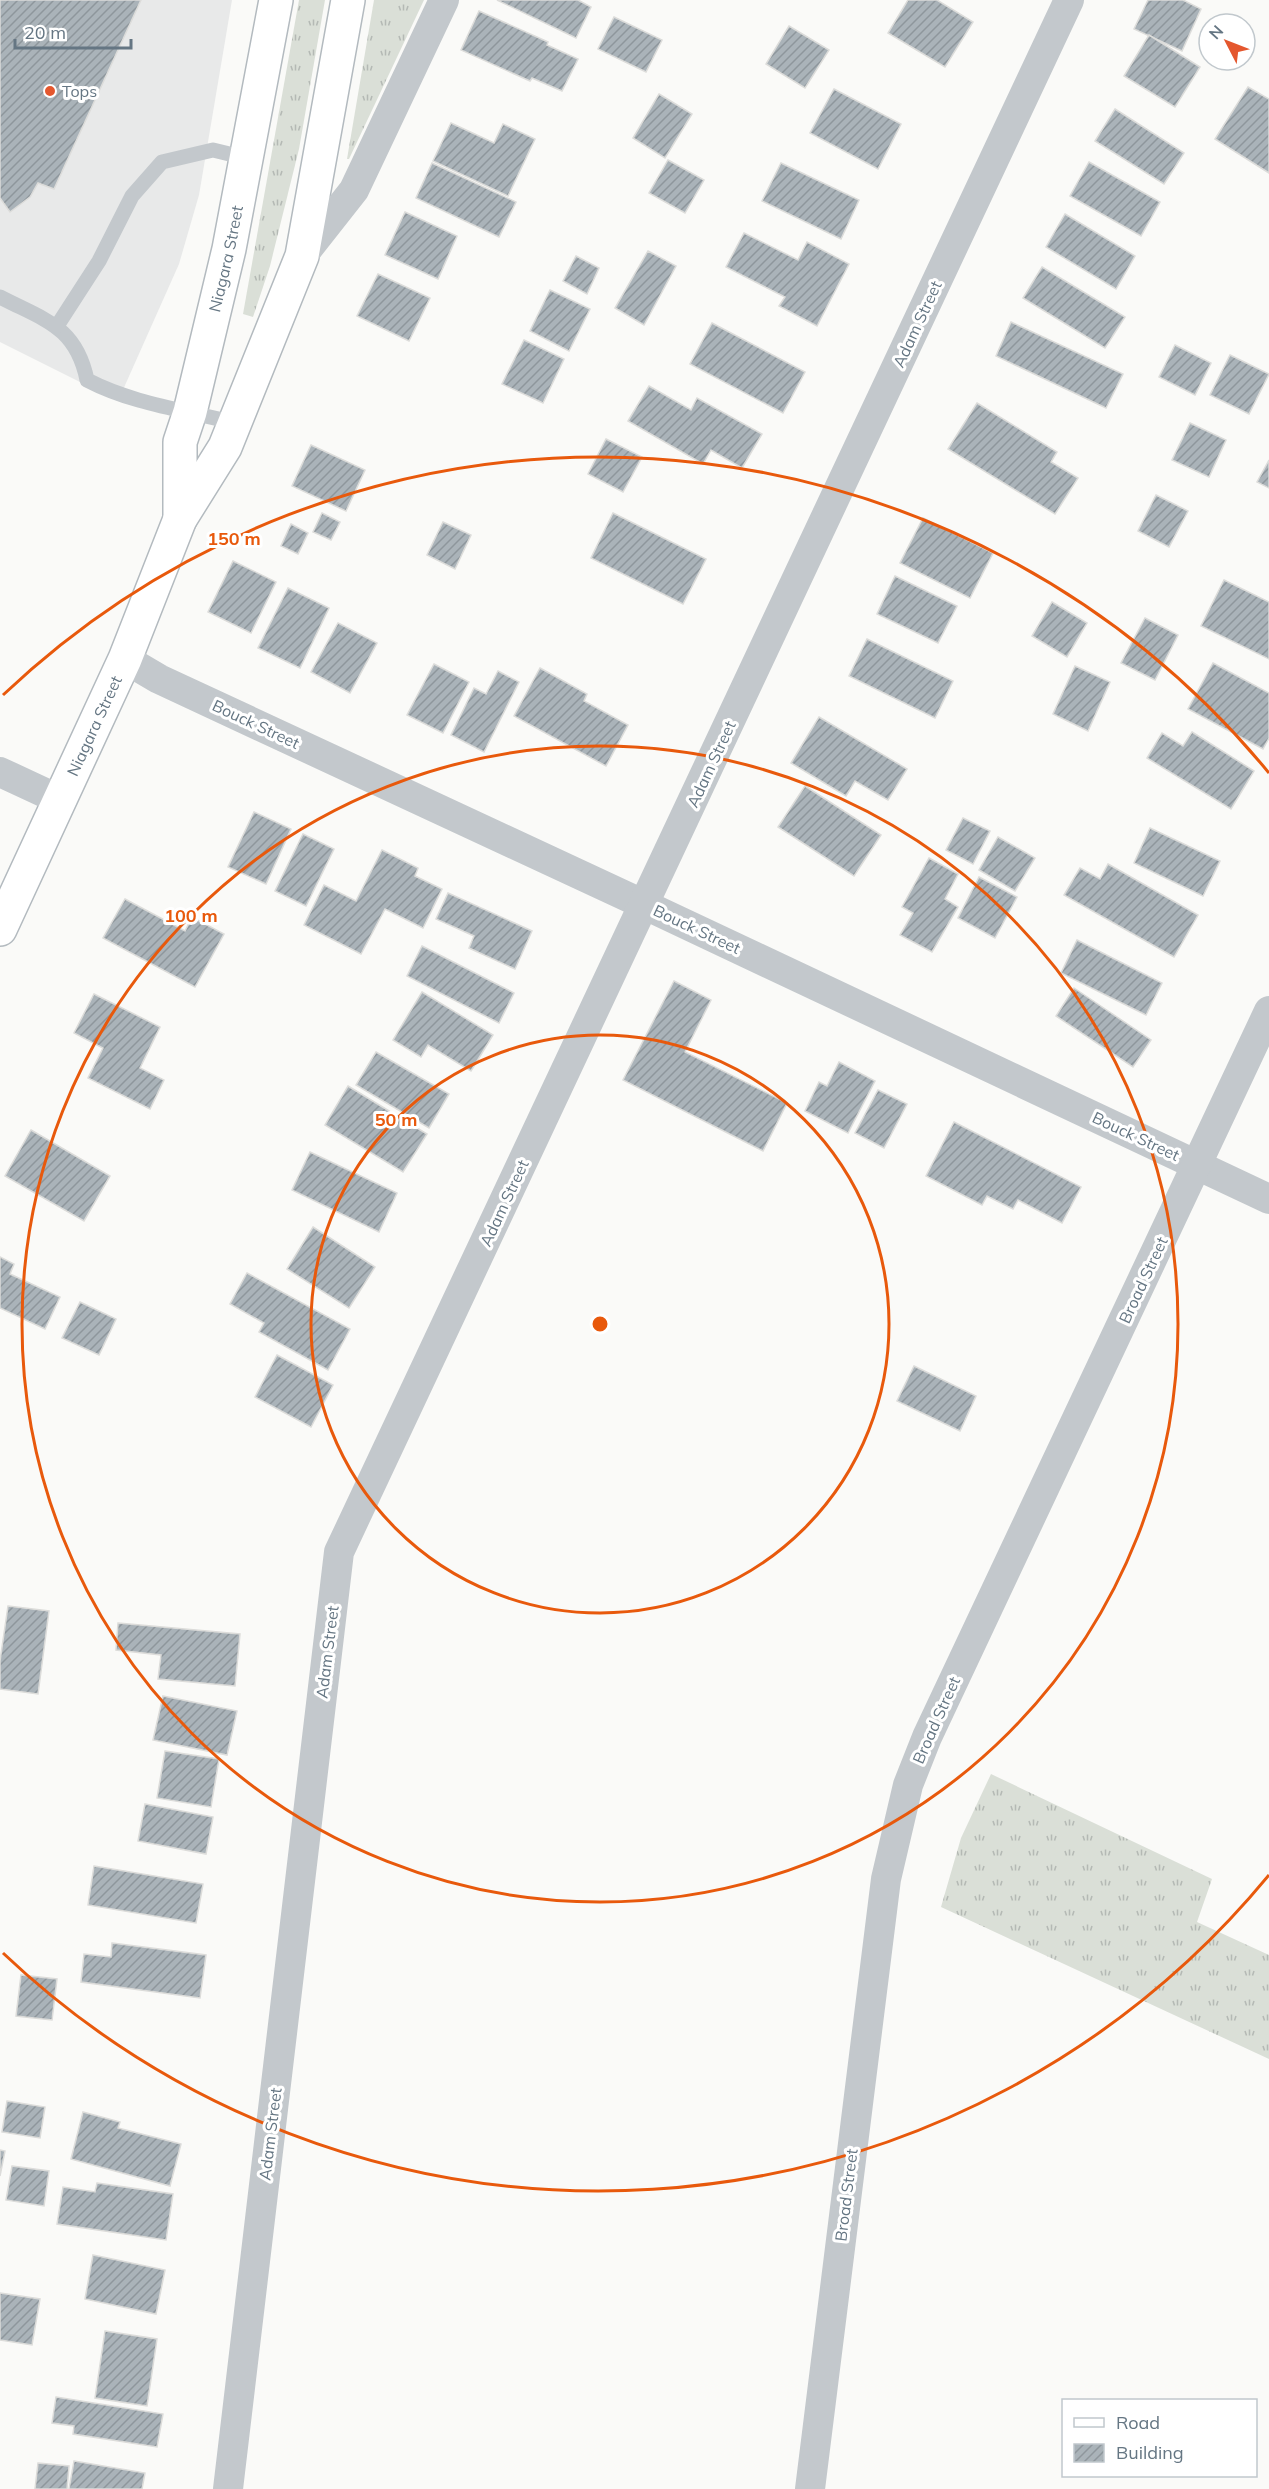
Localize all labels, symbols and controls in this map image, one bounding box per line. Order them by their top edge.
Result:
scale bar [15,12,130,50]
north arrow [1197,12,1257,72]
text: 20 m [24,21,66,44]
text: N [1204,21,1227,43]
place label: Tops [62,81,97,101]
marker: Tops [43,84,57,98]
street label: Niagara Street [204,204,247,314]
street label: Adam Street [888,277,946,371]
text: 150 m [207,527,261,550]
street label: Niagara Street [62,672,126,779]
street label: Bouck Street [209,695,303,753]
street label: Adam Street [682,717,740,811]
street label: Bouck Street [650,900,744,958]
text: 100 m [164,904,218,927]
street label: Bouck Street [1089,1107,1183,1165]
text: 50 m [375,1108,417,1131]
street label: Adam Street [475,1156,533,1250]
street label: Broad Street [1114,1233,1172,1327]
centre of rings [590,1314,610,1334]
street label: Adam Street [311,1604,343,1700]
street label: Broad Street [908,1673,964,1767]
street label: Adam Street [254,2086,286,2182]
street label: Broad Street [830,2147,862,2243]
legend [1062,2399,1257,2477]
text: Road [1116,2411,1160,2434]
text: Building [1116,2441,1184,2464]

